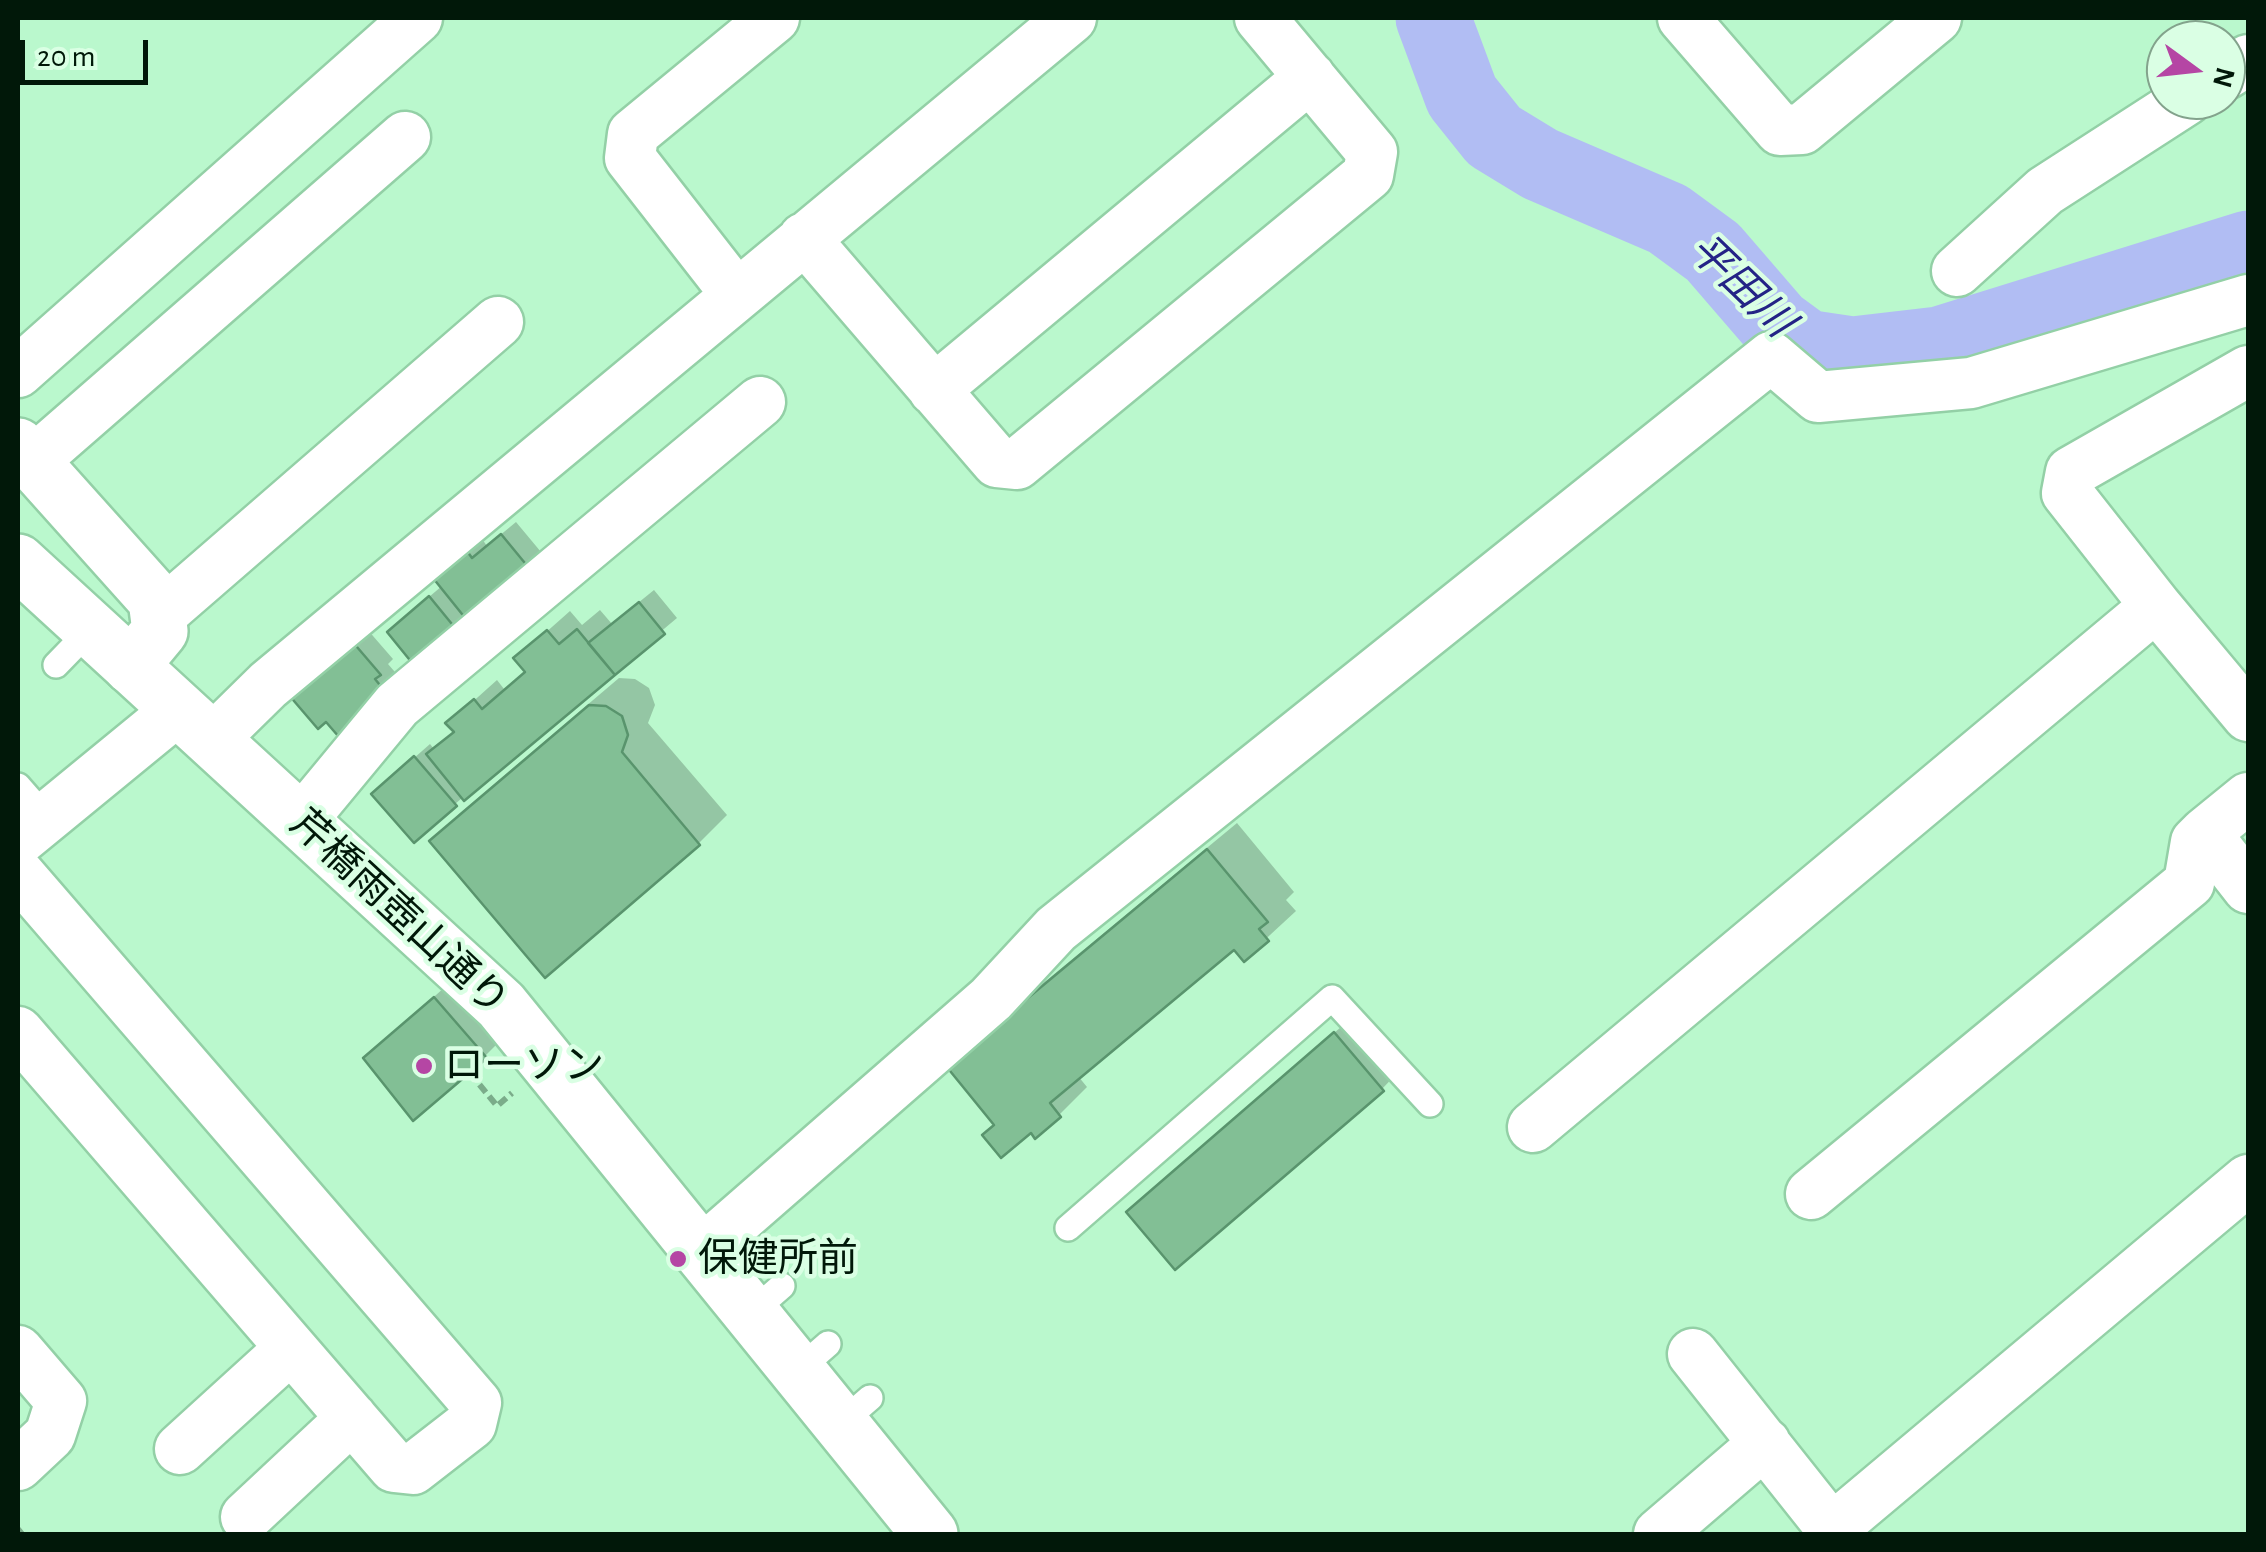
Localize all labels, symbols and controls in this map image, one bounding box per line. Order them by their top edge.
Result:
scale bar [25,20,152,82]
north arrow [2146,20,2246,120]
text: 20 m [37,42,95,72]
text: N [2207,64,2239,90]
water label: 平田川 [1678,224,1804,348]
street label: 芹橋雨壺山通り [280,800,518,1026]
place label: ローソン [444,1042,604,1090]
marker: ローソン [413,1055,435,1077]
place label: 保健所前 [698,1235,858,1283]
marker: 保健所前 [667,1248,689,1270]

